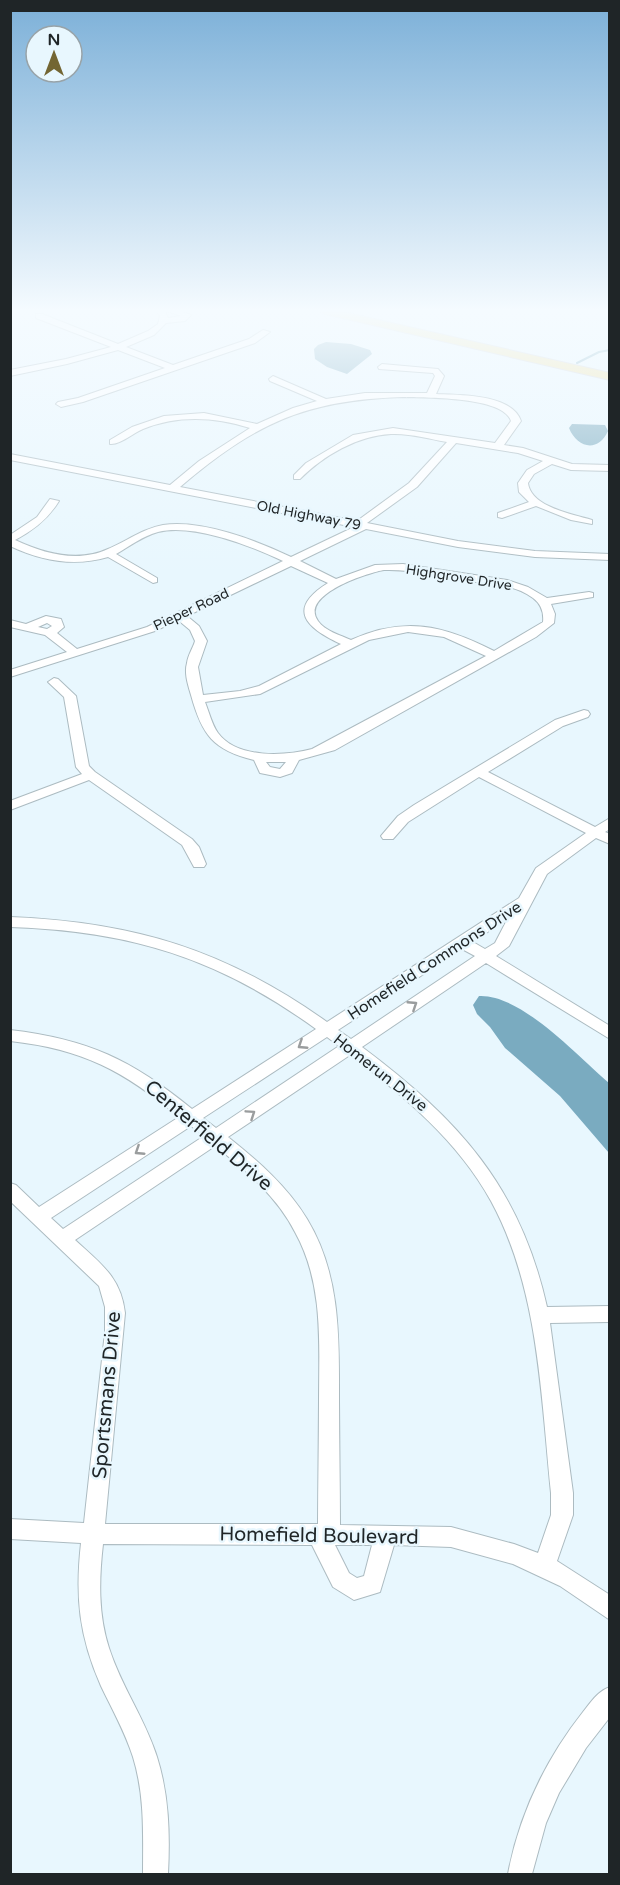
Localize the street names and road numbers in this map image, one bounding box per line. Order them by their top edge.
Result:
street label: Old Highway 79 [255,497,362,534]
street label: Highgrove Drive [405,561,513,594]
street label: Pieper Road [151,584,232,634]
street label: Homefield Commons Drive [344,897,525,1025]
street label: Homerun Drive [329,1030,432,1116]
street label: Centerfield Drive [140,1075,277,1196]
street label: Sportsmans Drive [88,1311,126,1480]
street label: Homefield Boulevard [219,1522,419,1550]

